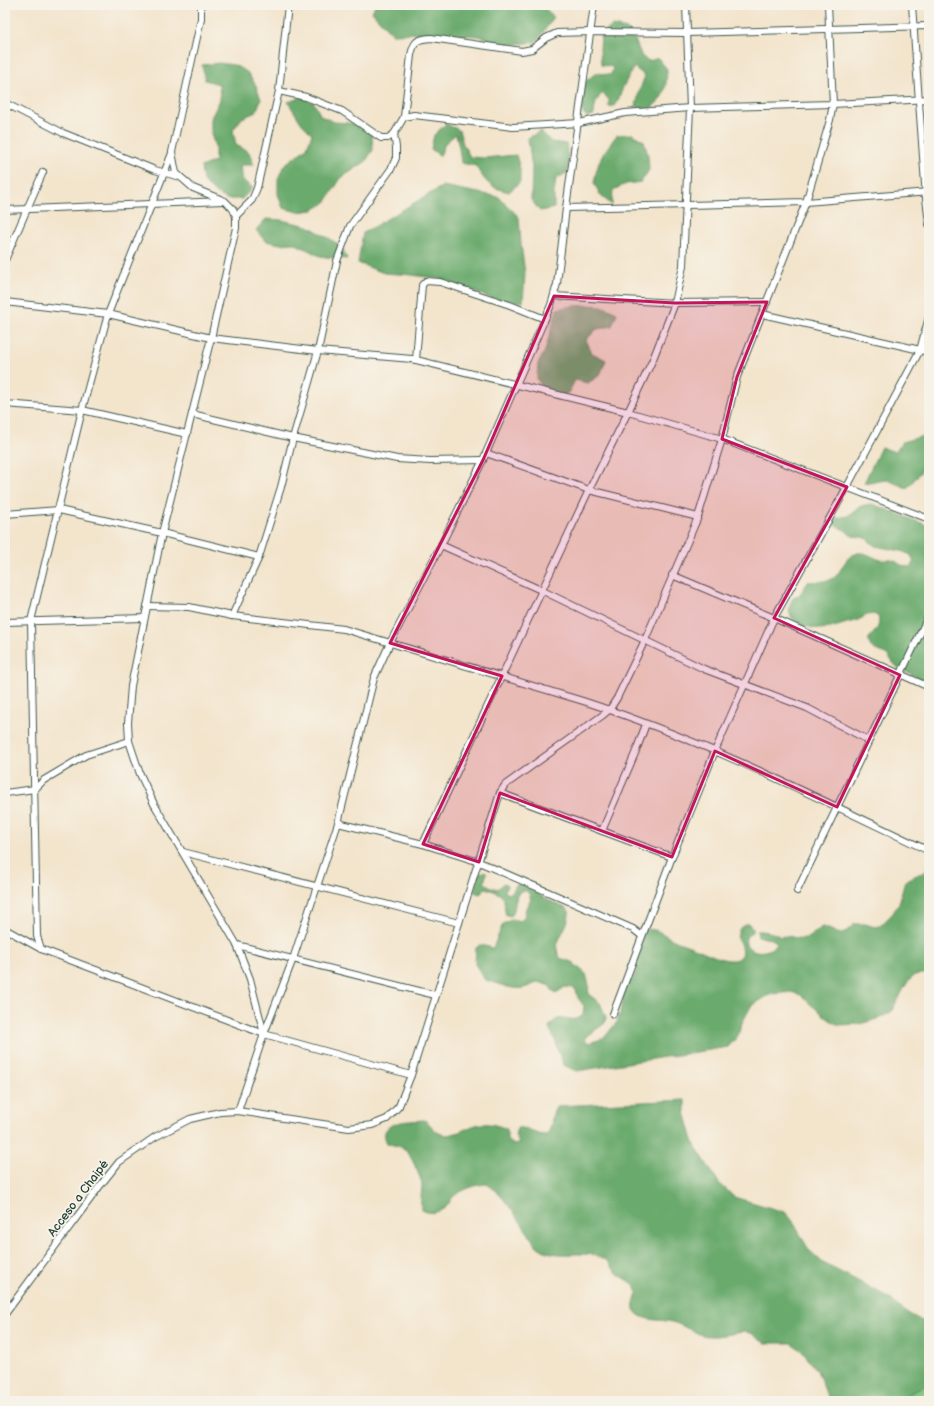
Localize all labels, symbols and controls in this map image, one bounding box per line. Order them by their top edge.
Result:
street label: Acceso a Chaipé [45,1157,112,1240]

